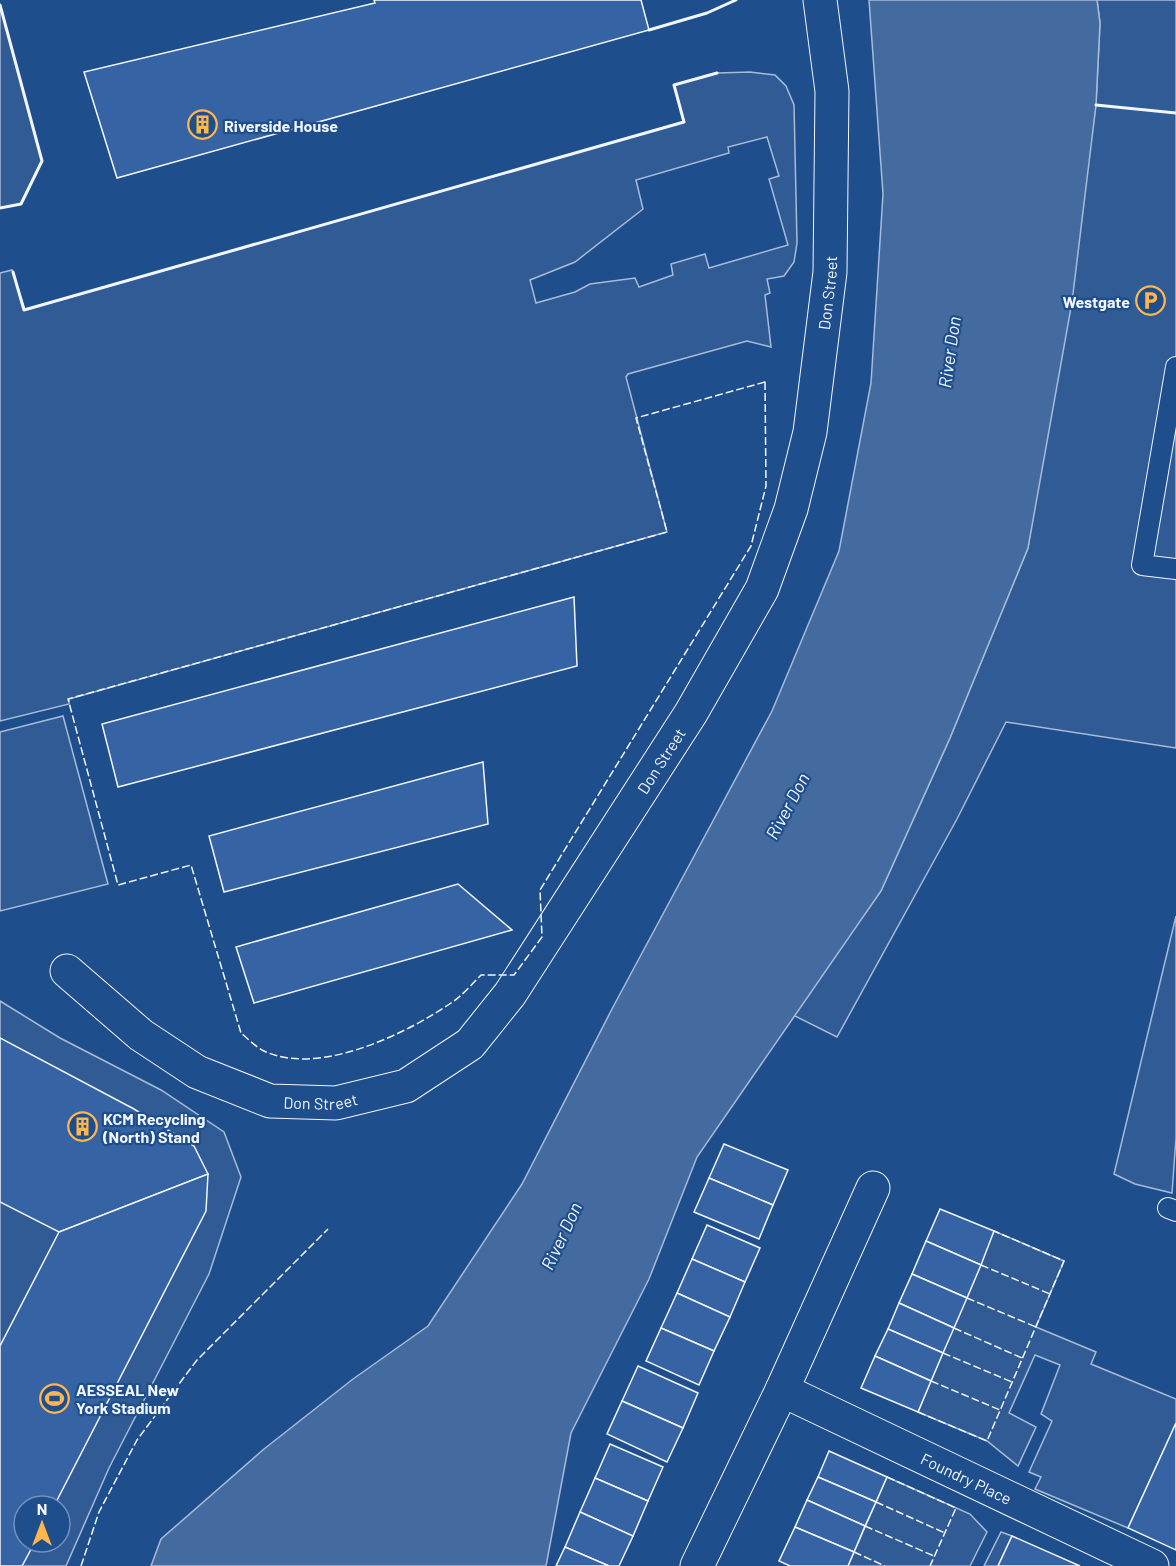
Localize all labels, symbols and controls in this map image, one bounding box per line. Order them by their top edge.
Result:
building icon: Riverside House [187,109,219,141]
place label: Riverside House [224,116,338,135]
street label: Don Street [813,256,840,331]
parking icon: Westgate [1135,285,1167,317]
place label: Westgate [1062,292,1130,311]
water label: River Don [933,315,965,389]
street label: Don Street [632,724,689,797]
water label: River Don [760,769,814,843]
street label: Don Street [283,1089,359,1113]
place label: KCM Recycling (North) Stand [102,1109,206,1146]
building icon: KCM Recycling (North) Stand [66,1111,98,1143]
water label: River Don [536,1199,586,1273]
place label: AESSEAL New York Stadium [76,1380,179,1417]
sports icon: AESSEAL New York Stadium [39,1382,71,1414]
street label: Foundry Place [918,1448,1015,1507]
north arrow [12,1494,72,1554]
text: N [37,1499,47,1518]

